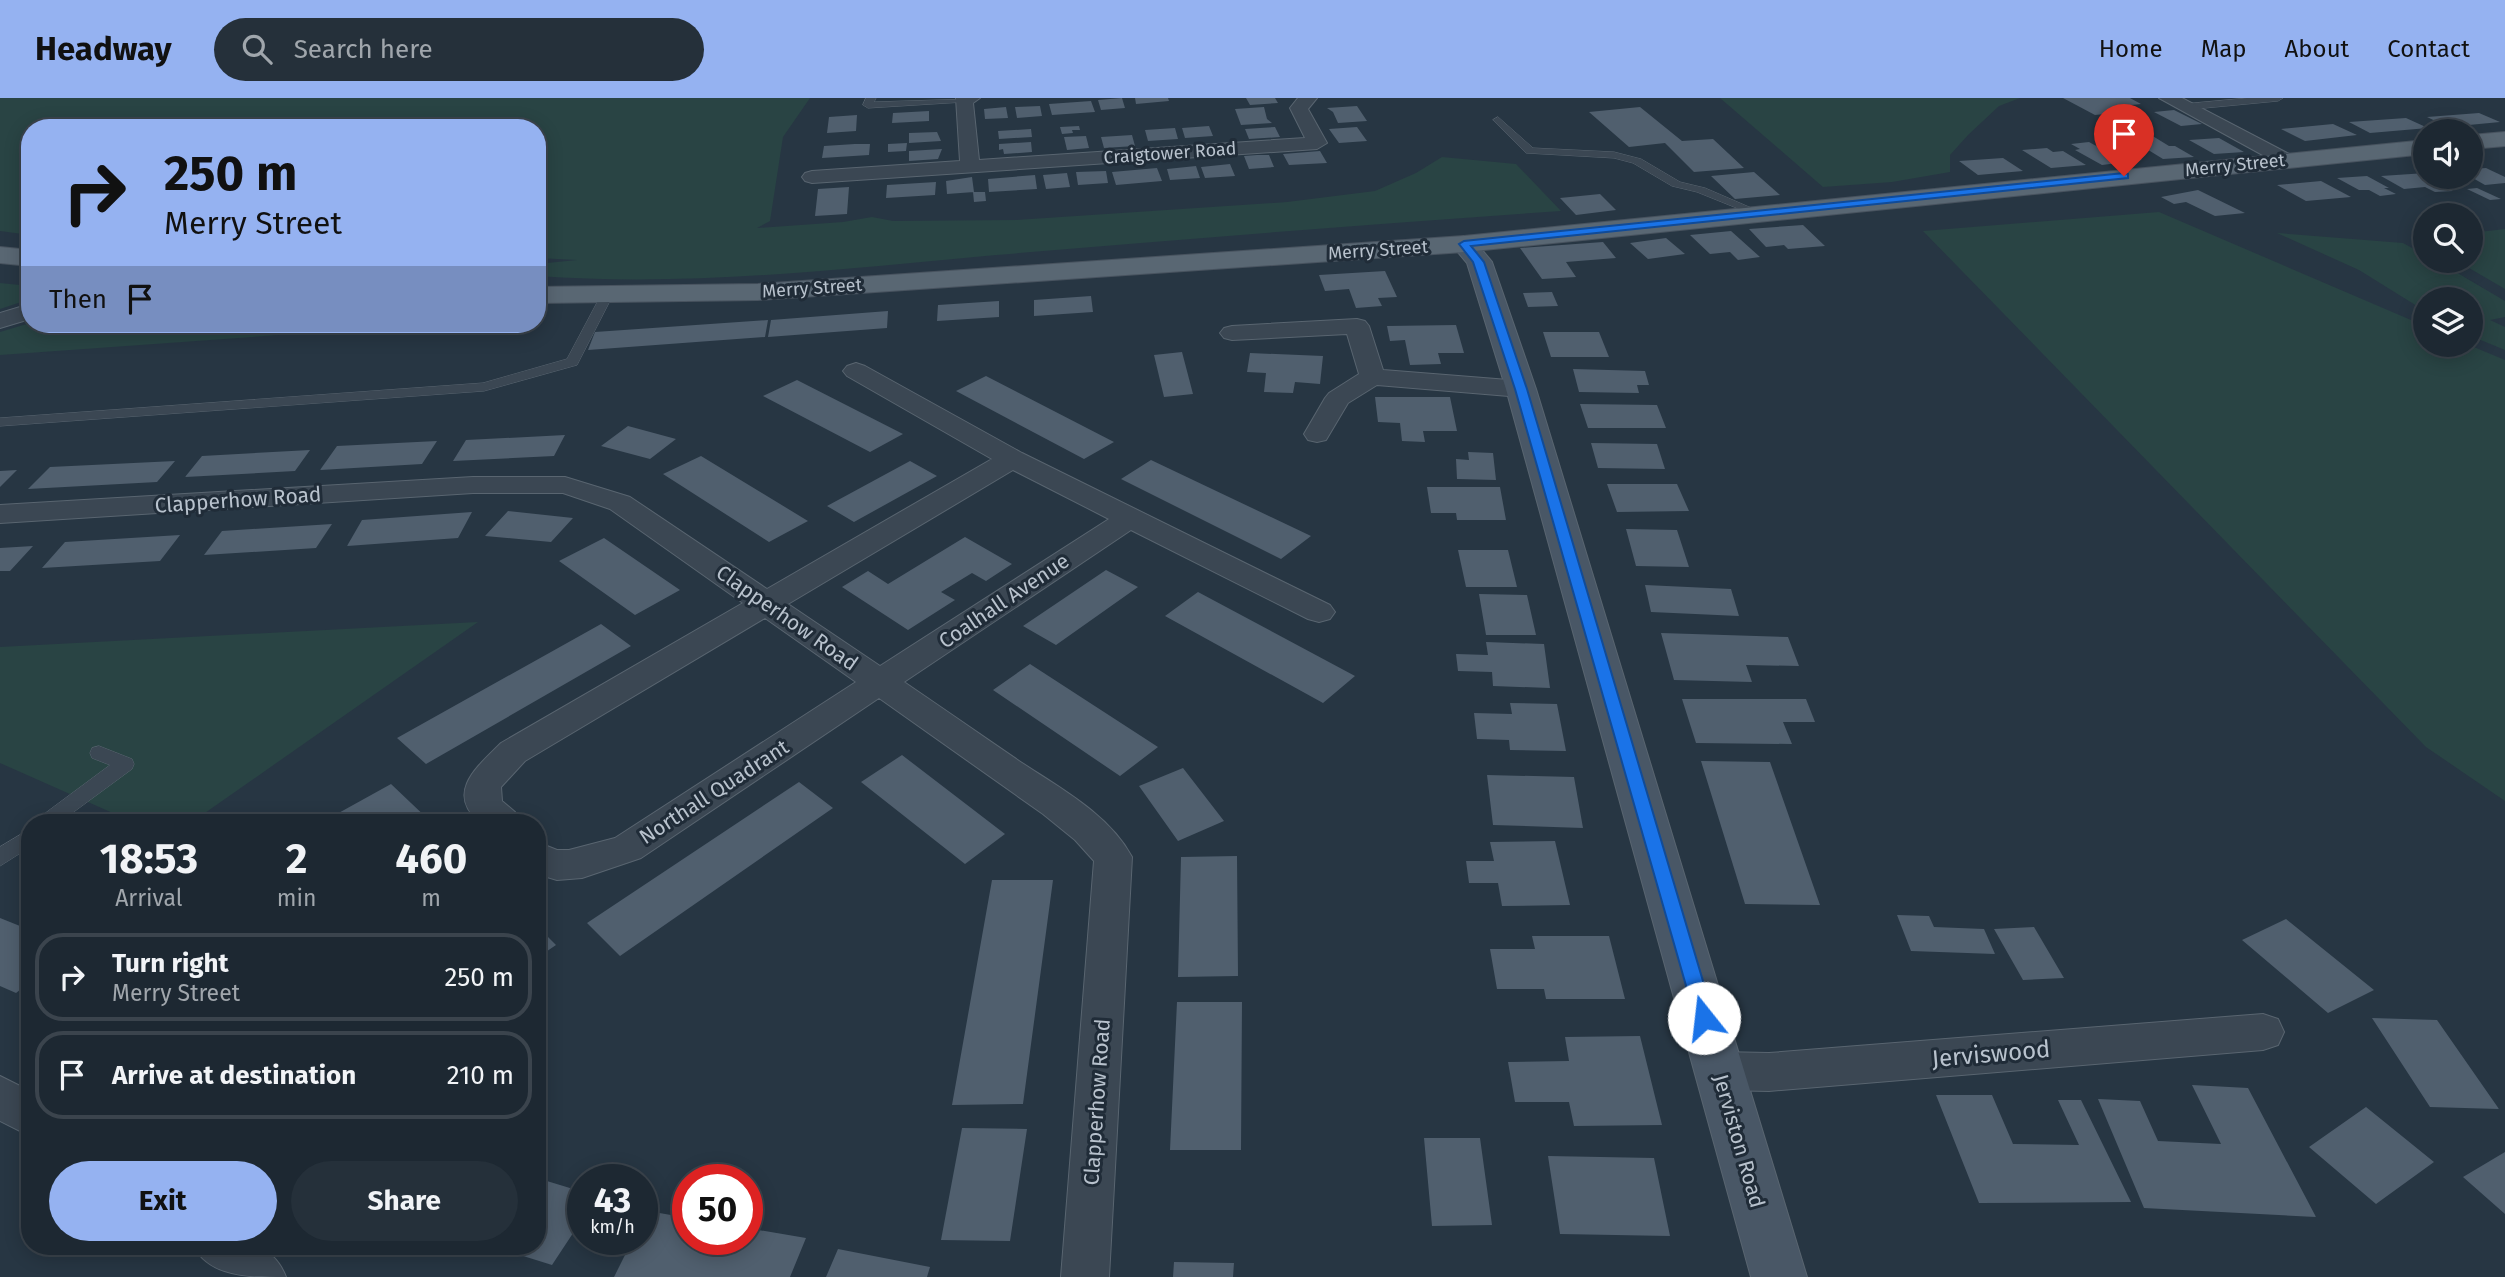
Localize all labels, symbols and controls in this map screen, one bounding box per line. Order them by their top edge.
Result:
search box [214,18,704,81]
text: Headway [35,29,172,69]
icon: search [238,30,276,68]
text: Search here [294,34,433,65]
text: Home [2099,35,2163,63]
text: Map [2201,35,2247,63]
text: About [2285,35,2349,63]
text: Contact [2387,35,2470,63]
pin [2094,104,2154,176]
icon: arrive [2105,115,2143,153]
map controls [2413,119,2483,357]
button: sound [2413,119,2483,189]
street label: Craigtower Road [1103,137,1237,169]
text: 250 m [164,144,297,203]
icon: right [49,147,140,238]
street label: Merry Street [2184,149,2286,181]
button: search [2413,203,2483,273]
text: Merry Street [164,204,342,242]
street label: Merry Street [1327,235,1429,264]
street label: Merry Street [761,273,863,302]
icon: arrive [121,280,159,318]
text: Then [49,284,107,315]
button: layers [2413,287,2483,357]
street label: Clapperhow Road [154,481,322,519]
street label: Coalhall Avenue [934,548,1074,654]
street label: Clapperhow Road [711,559,863,677]
street label: Northall Quadrant [634,734,794,850]
text: 18:53 [100,834,198,884]
text: 2 [286,834,307,884]
text: 460 [395,834,467,884]
text: Arrival [115,884,183,912]
text: min [277,884,316,912]
text: m [421,884,441,912]
text: Turn right [112,948,229,979]
icon: right [53,958,91,996]
text: 250 m [444,962,514,993]
text: Merry Street [112,979,240,1007]
position arrow [1667,981,1741,1055]
street label: Clapperhow Road [1078,1018,1116,1186]
street label: Jerviswood [1931,1035,2051,1073]
icon: arrive [53,1056,91,1094]
text: Arrive at destination [112,1060,356,1091]
text: 210 m [447,1060,514,1091]
street label: Jerviston Road [1708,1071,1770,1211]
button: Exit [49,1161,277,1241]
button: Share [291,1161,518,1241]
speed limit sign: 50 [672,1164,763,1255]
text: 43 [594,1179,631,1221]
text: km/h [590,1216,635,1238]

